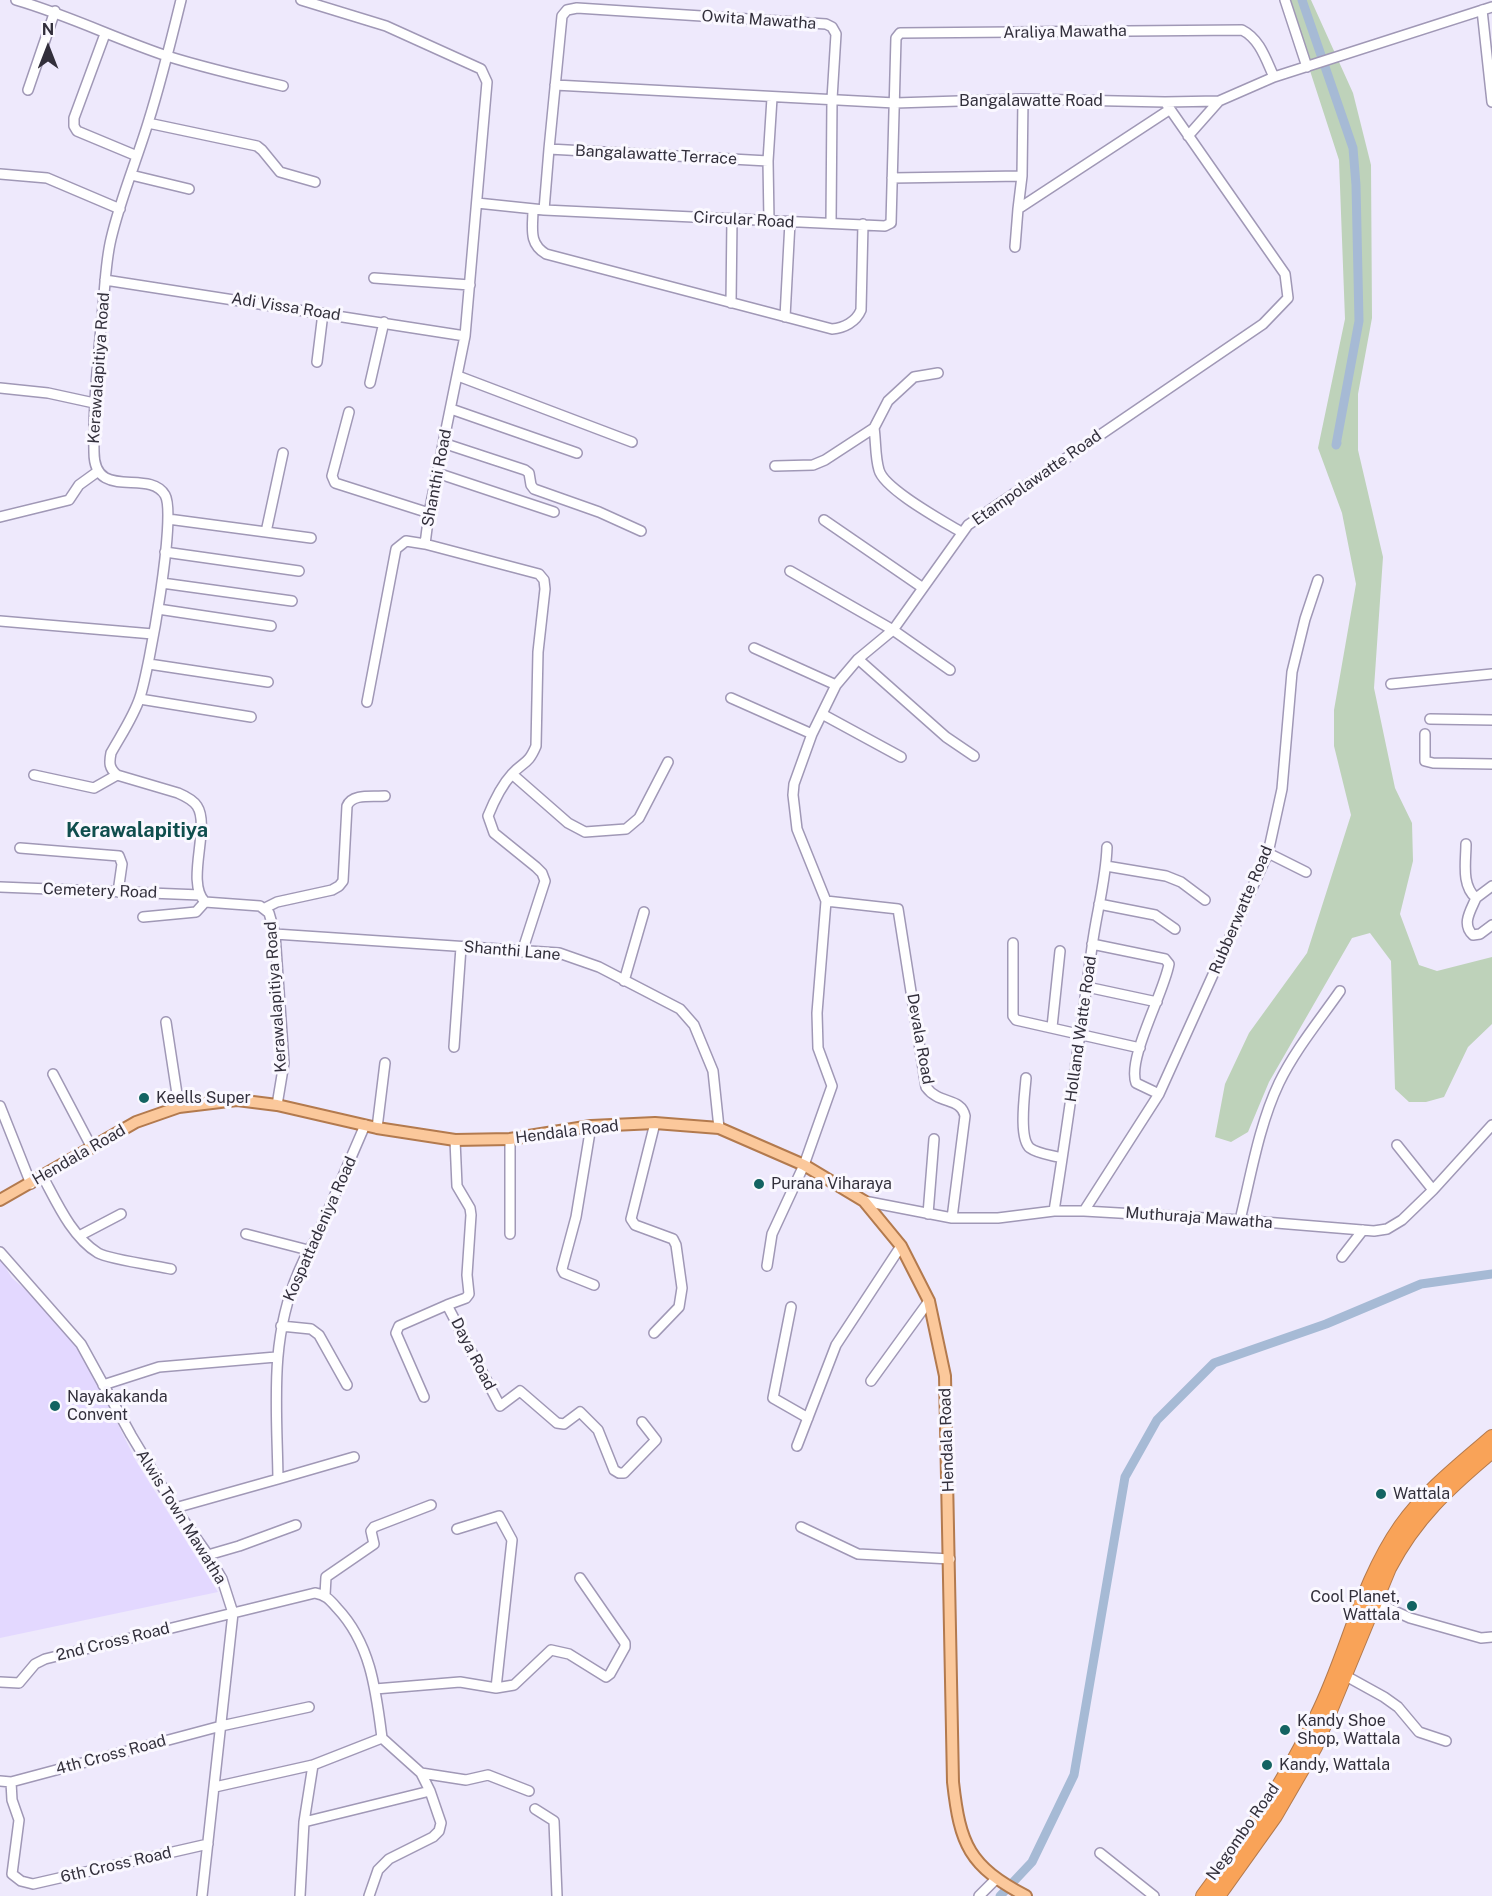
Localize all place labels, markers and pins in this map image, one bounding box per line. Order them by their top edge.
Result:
place label: Keells Super [156,1088,251,1108]
marker: Keells Super [137,1091,151,1105]
place label: Purana Viharaya [771,1174,892,1194]
marker: Purana Viharaya [752,1177,766,1191]
place label: Nayakakanda Convent [67,1387,168,1425]
marker: Nayakakanda Convent [48,1399,62,1413]
place label: Wattala [1393,1484,1450,1504]
marker: Wattala [1374,1487,1388,1501]
place label: Cool Planet, Wattala [1310,1587,1400,1625]
marker: Cool Planet, Wattala [1405,1599,1419,1613]
place label: Kandy Shoe Shop, Wattala [1297,1711,1400,1749]
marker: Kandy Shoe Shop, Wattala [1278,1723,1292,1737]
place label: Kandy, Wattala [1279,1755,1390,1775]
marker: Kandy, Wattala [1260,1758,1274,1772]

